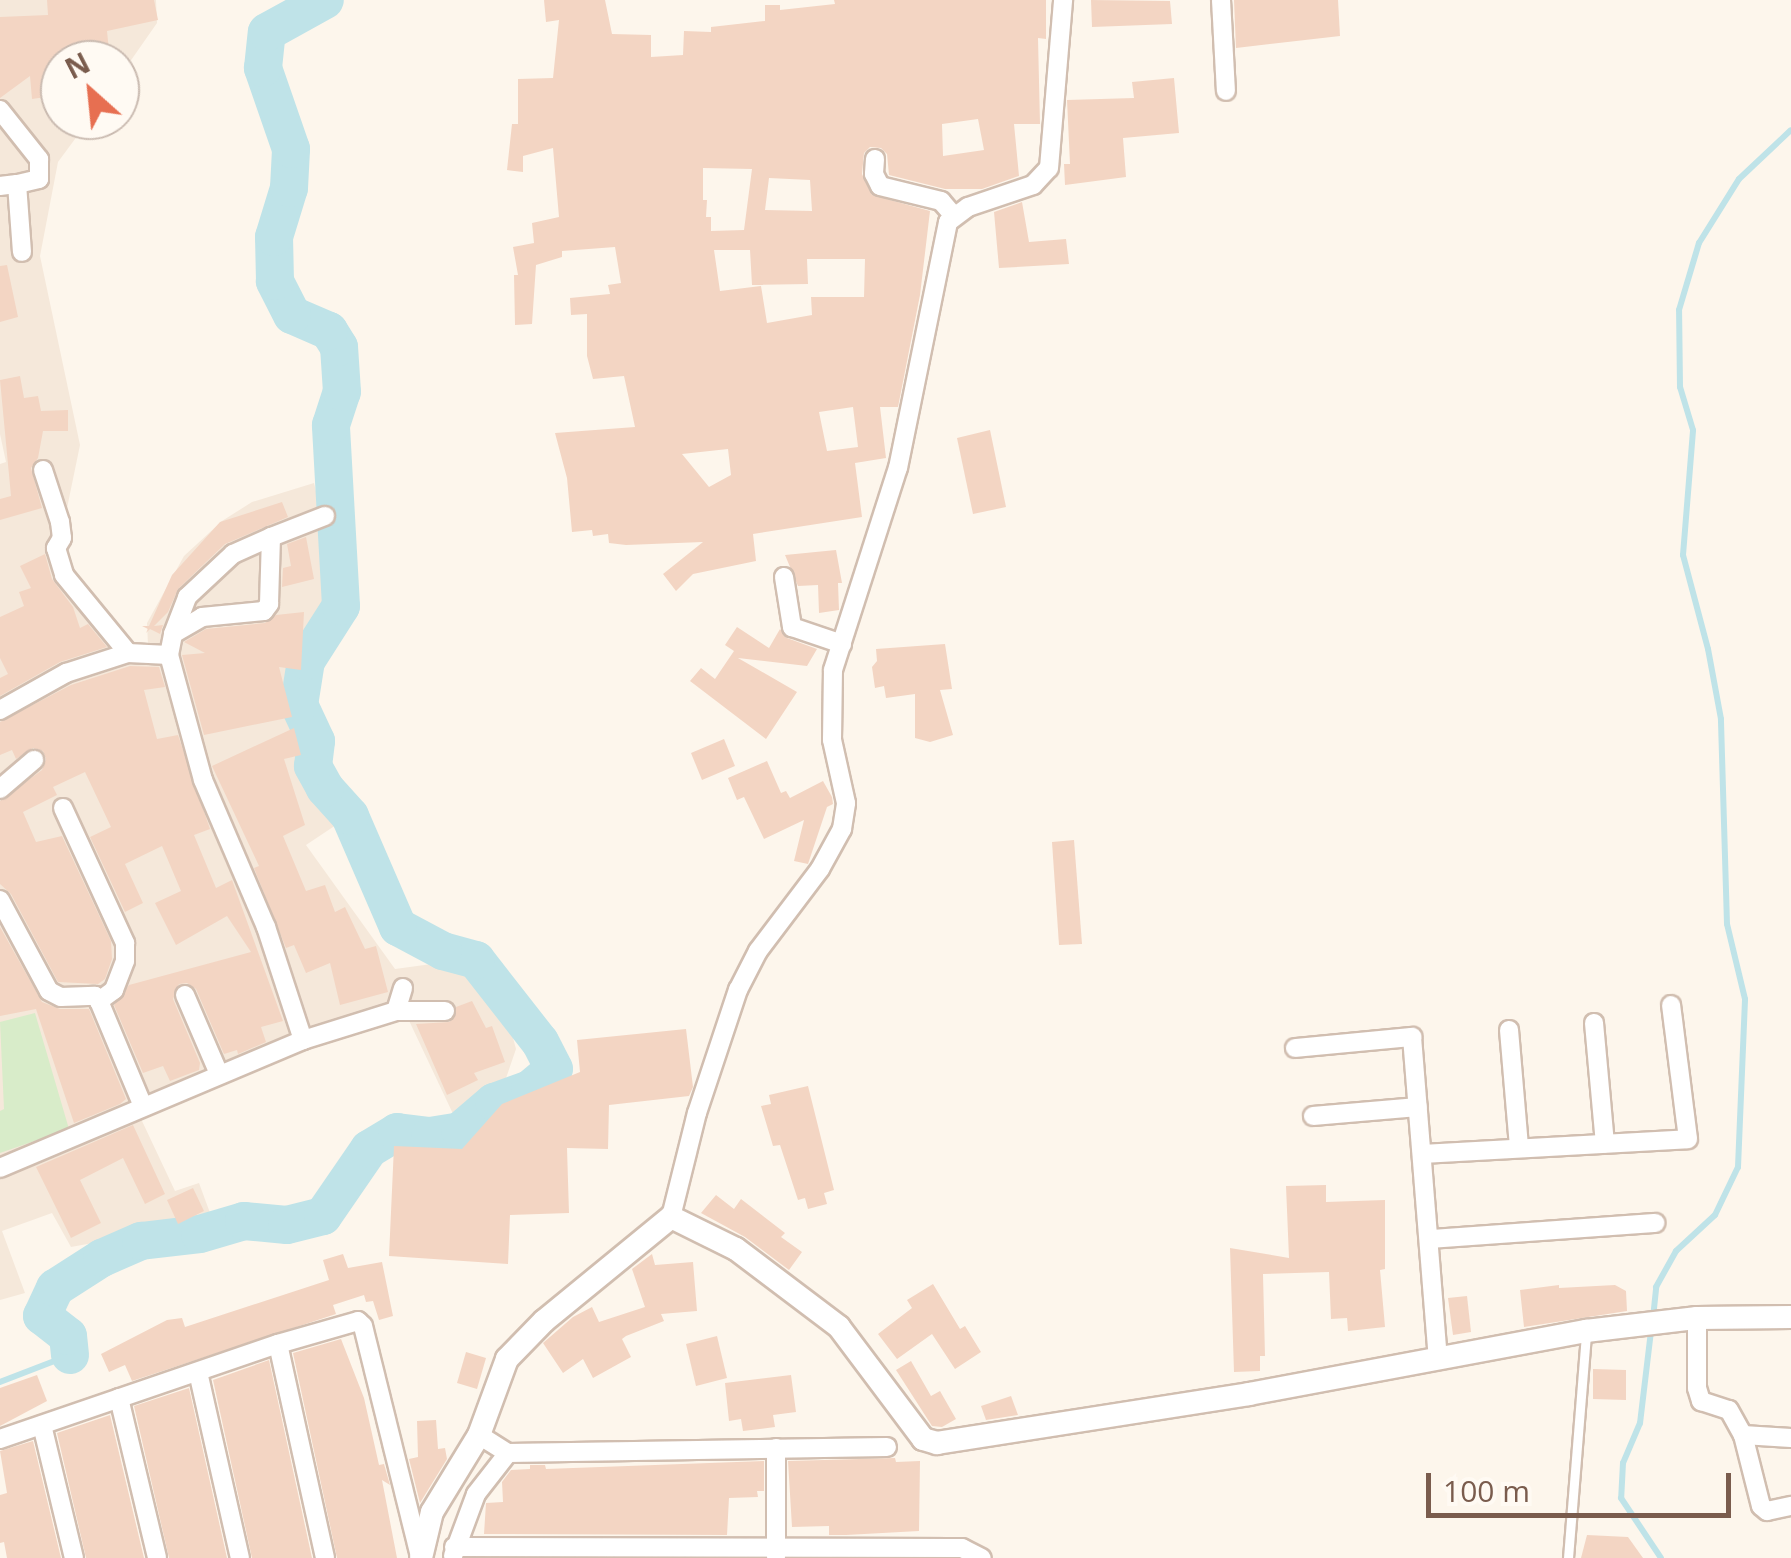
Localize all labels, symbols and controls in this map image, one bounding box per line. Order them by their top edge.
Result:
north arrow [40,40,140,140]
text: N [59,43,96,87]
scale bar [1431,1453,1736,1515]
text: 100 m [1443,1470,1530,1511]

